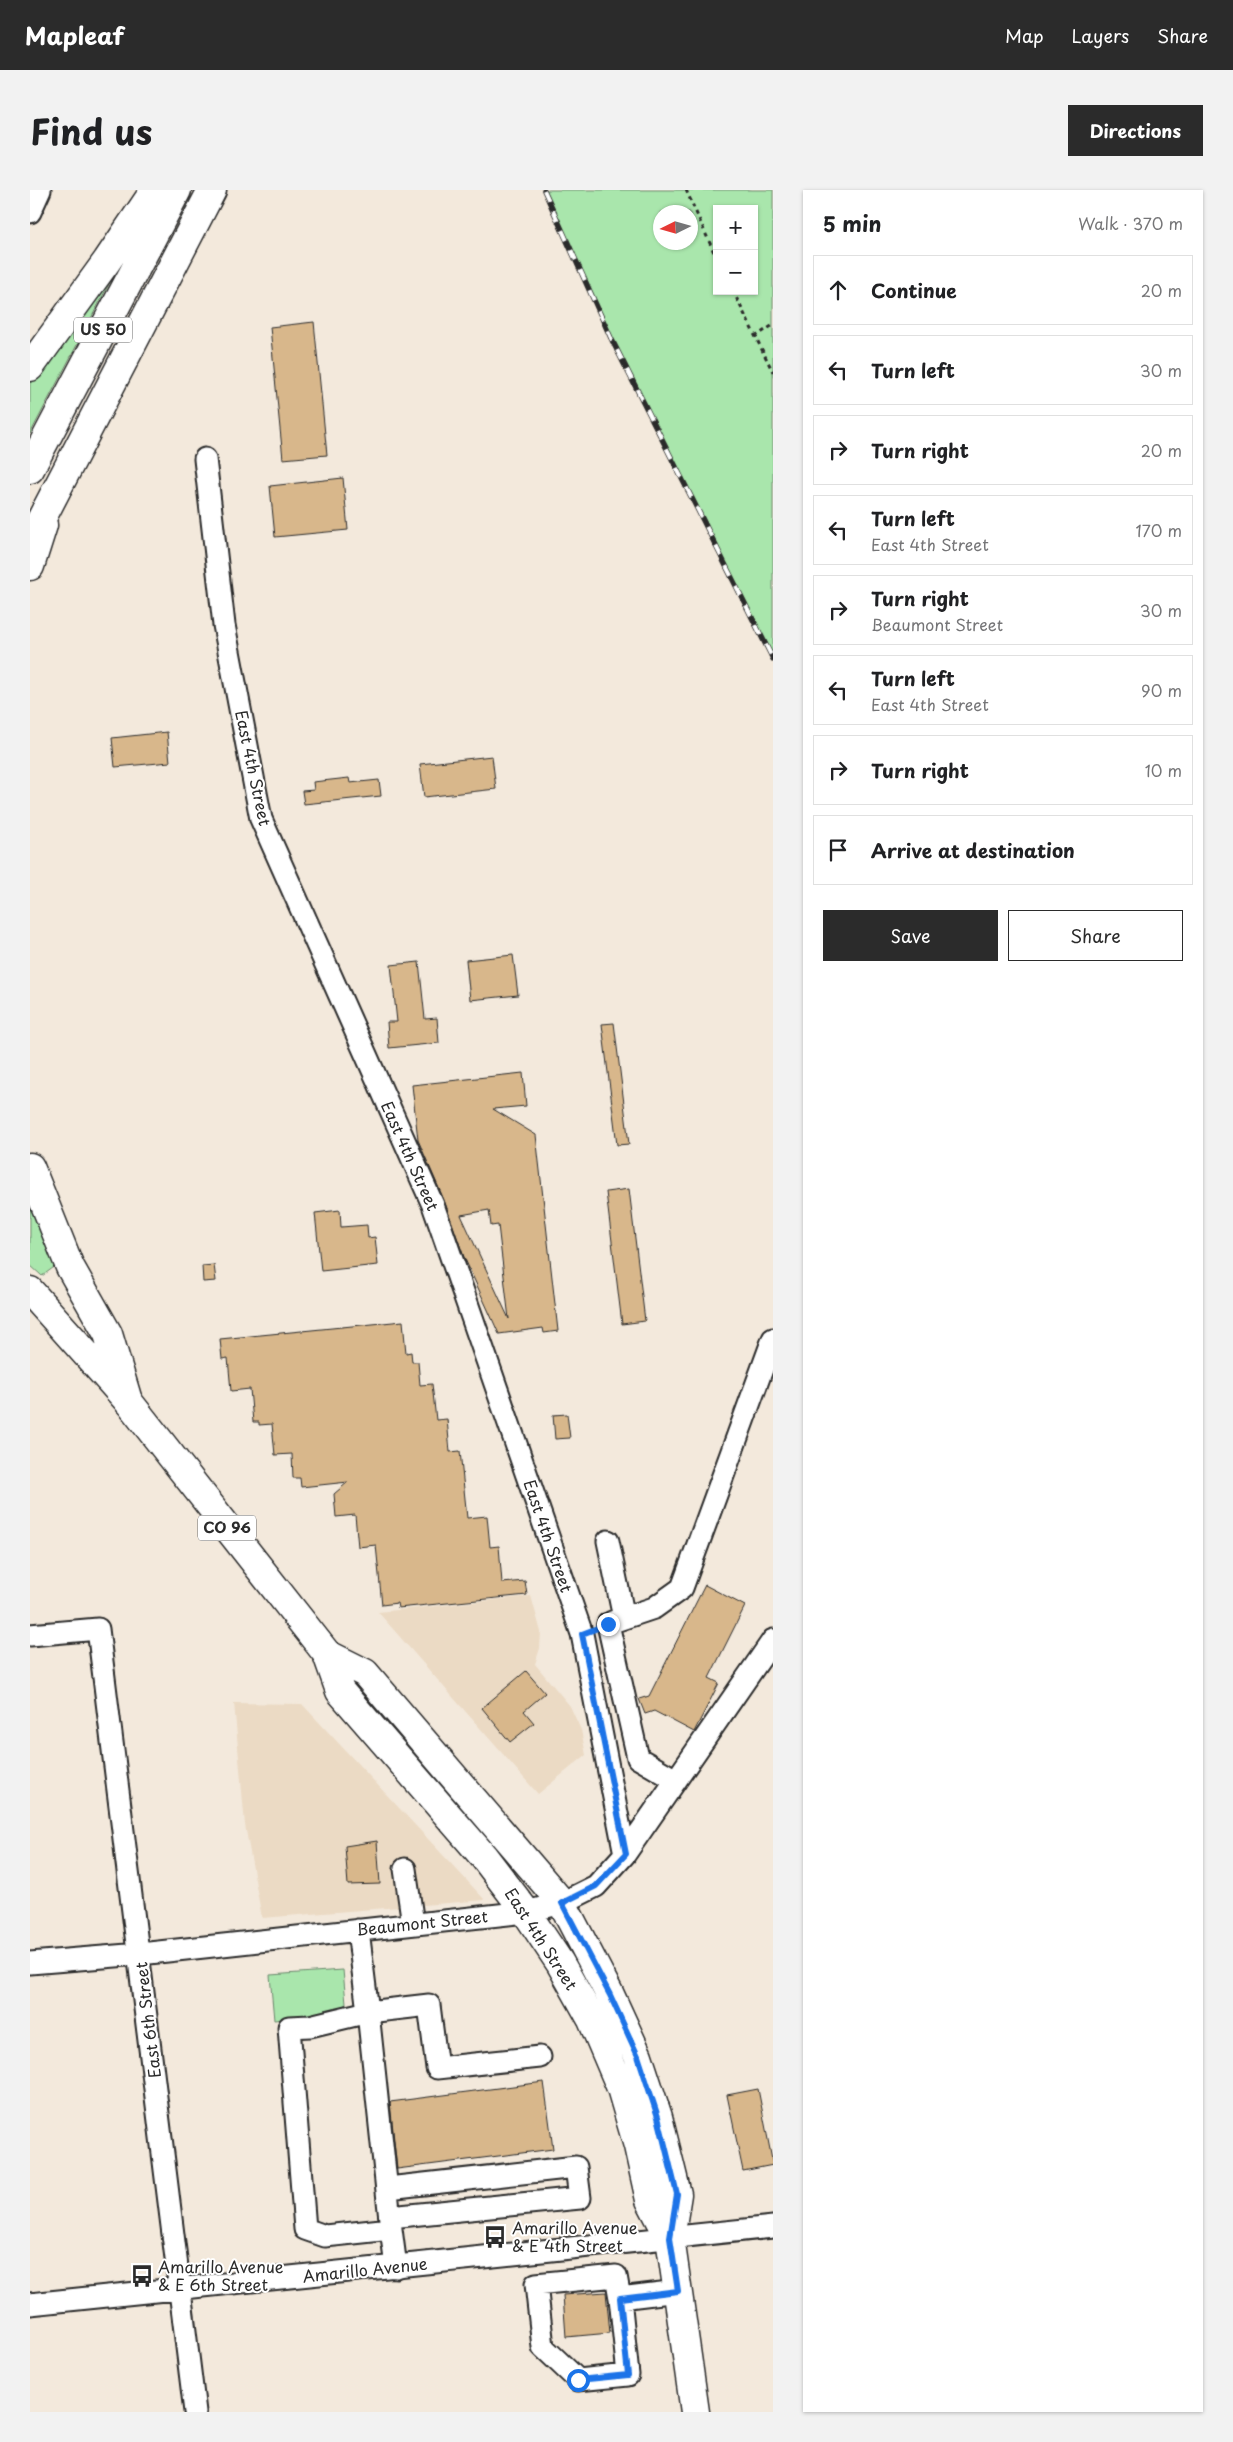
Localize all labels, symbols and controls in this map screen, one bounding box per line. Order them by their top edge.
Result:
text: Mapleaf [25,17,124,53]
text: Map [1005,22,1044,49]
text: Layers [1072,22,1129,49]
text: Share [1157,22,1208,49]
text: Find us [30,104,152,157]
button: Directions [1068,105,1203,156]
north arrow [653,205,698,250]
map controls [713,205,758,295]
button: + [713,205,758,250]
text: 5 min [823,207,881,239]
text: Walk · 370 m [1078,211,1183,235]
button: − [713,250,758,295]
icon: ahead [824,276,852,304]
text: Continue [871,276,957,304]
text: 20 m [1141,278,1182,302]
road number: US 50 [74,318,132,342]
icon: left [824,356,852,384]
text: Turn left [871,356,955,384]
text: 30 m [1140,358,1182,382]
icon: right [824,436,852,464]
text: Turn right [871,436,969,464]
text: 20 m [1141,438,1182,462]
text: Turn left [871,504,955,532]
icon: left [824,516,852,544]
text: 170 m [1136,518,1182,542]
text: East 4th Street [871,532,989,556]
text: Turn right [871,584,969,612]
icon: right [824,596,852,624]
text: 30 m [1140,598,1182,622]
text: Beaumont Street [871,612,1003,636]
text: Turn left [871,664,955,692]
icon: left [824,676,852,704]
text: 90 m [1141,678,1182,702]
text: East 4th Street [871,692,989,716]
street label: East 4th Street [230,708,278,828]
icon: right [824,756,852,784]
text: Turn right [871,756,969,784]
text: 10 m [1145,758,1182,782]
icon: arrive [824,836,852,864]
text: Arrive at destination [871,836,1075,864]
button: Save [823,910,998,961]
button: Share [1008,910,1183,961]
street label: East 4th Street [376,1097,446,1215]
street label: East 4th Street [518,1476,580,1596]
road number: CO 96 [198,1516,256,1540]
route end [597,1613,620,1636]
street label: East 4th Street [500,1883,584,1995]
street label: Beaumont Street [355,1903,489,1941]
street label: East 6th Street [128,1960,166,2080]
place label: Amarillo Avenue & E 4th Street [512,2215,638,2257]
bus stop icon: Amarillo Avenue & E 4th Street [482,2224,508,2250]
street label: Amarillo Avenue [301,2250,429,2287]
place label: Amarillo Avenue & E 6th Street [158,2254,284,2296]
bus stop icon: Amarillo Avenue & E 6th Street [129,2263,155,2289]
route start [567,2369,590,2392]

